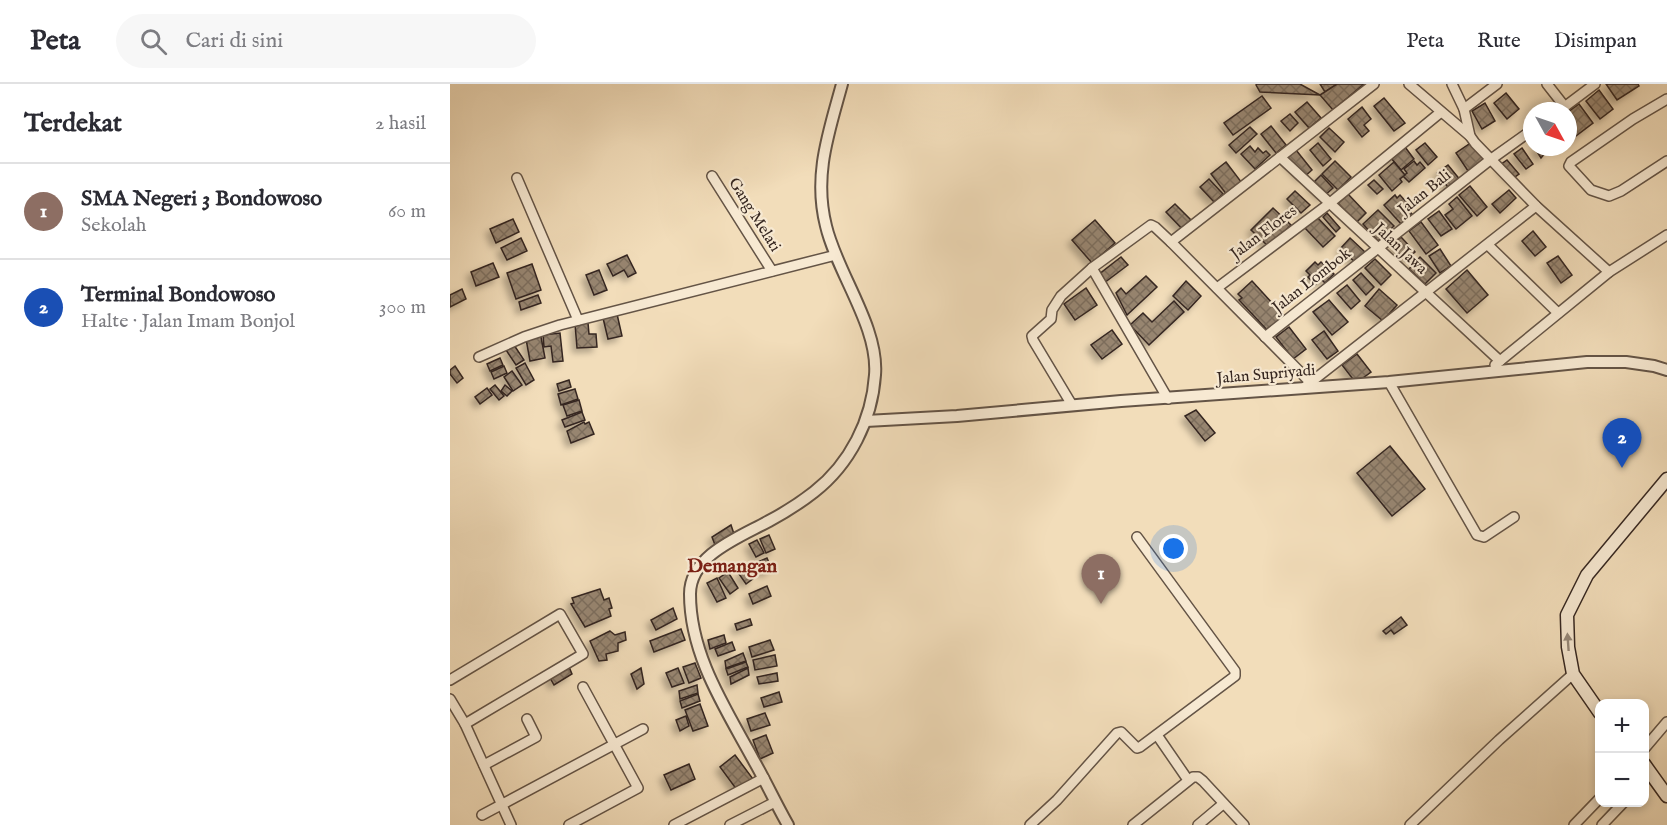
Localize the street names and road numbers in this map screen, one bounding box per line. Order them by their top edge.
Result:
street label: Jalan Bali [1393,166,1456,222]
street label: Gang Melati [723,174,785,256]
street label: Jalan Flores [1225,201,1302,266]
street label: Jalan Jawa [1367,218,1431,279]
street label: Jalan Lombok [1267,244,1356,319]
street label: Jalan Supriyadi [1214,361,1316,389]

